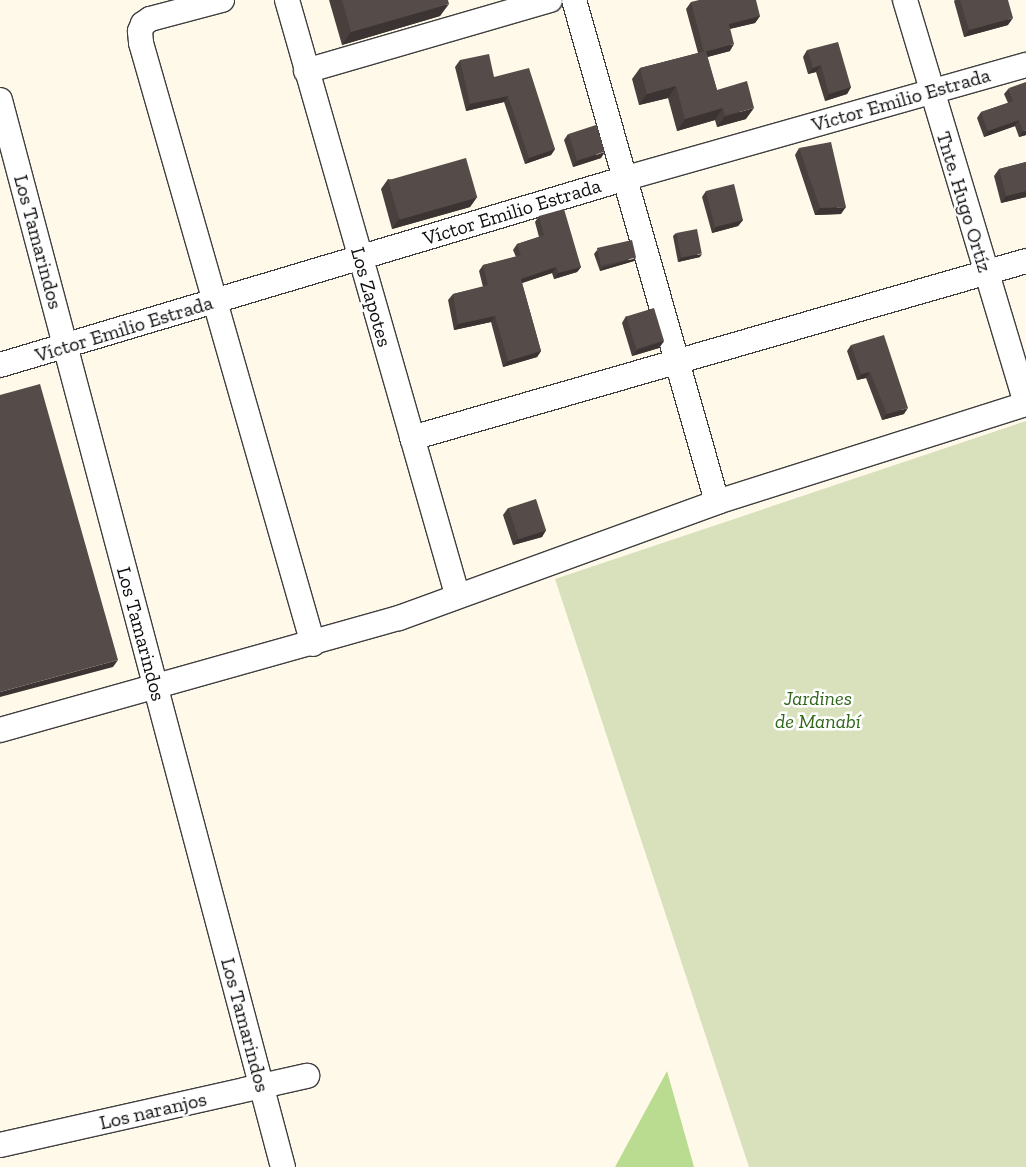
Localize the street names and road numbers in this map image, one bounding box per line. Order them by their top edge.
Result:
street label: Víctor Emilio Estrada [809,63,993,137]
street label: Tnte. Hugo Ortíz [931,129,997,275]
street label: Los Tamarindos [9,172,67,312]
street label: Víctor Emilio Estrada [420,173,604,251]
street label: Los Zapotes [345,244,397,350]
street label: Víctor Emilio Estrada [32,290,216,368]
street label: Los Tamarindos [112,564,170,704]
street label: Los Tamarindos [216,955,274,1095]
street label: Los naranjos [97,1087,209,1135]

